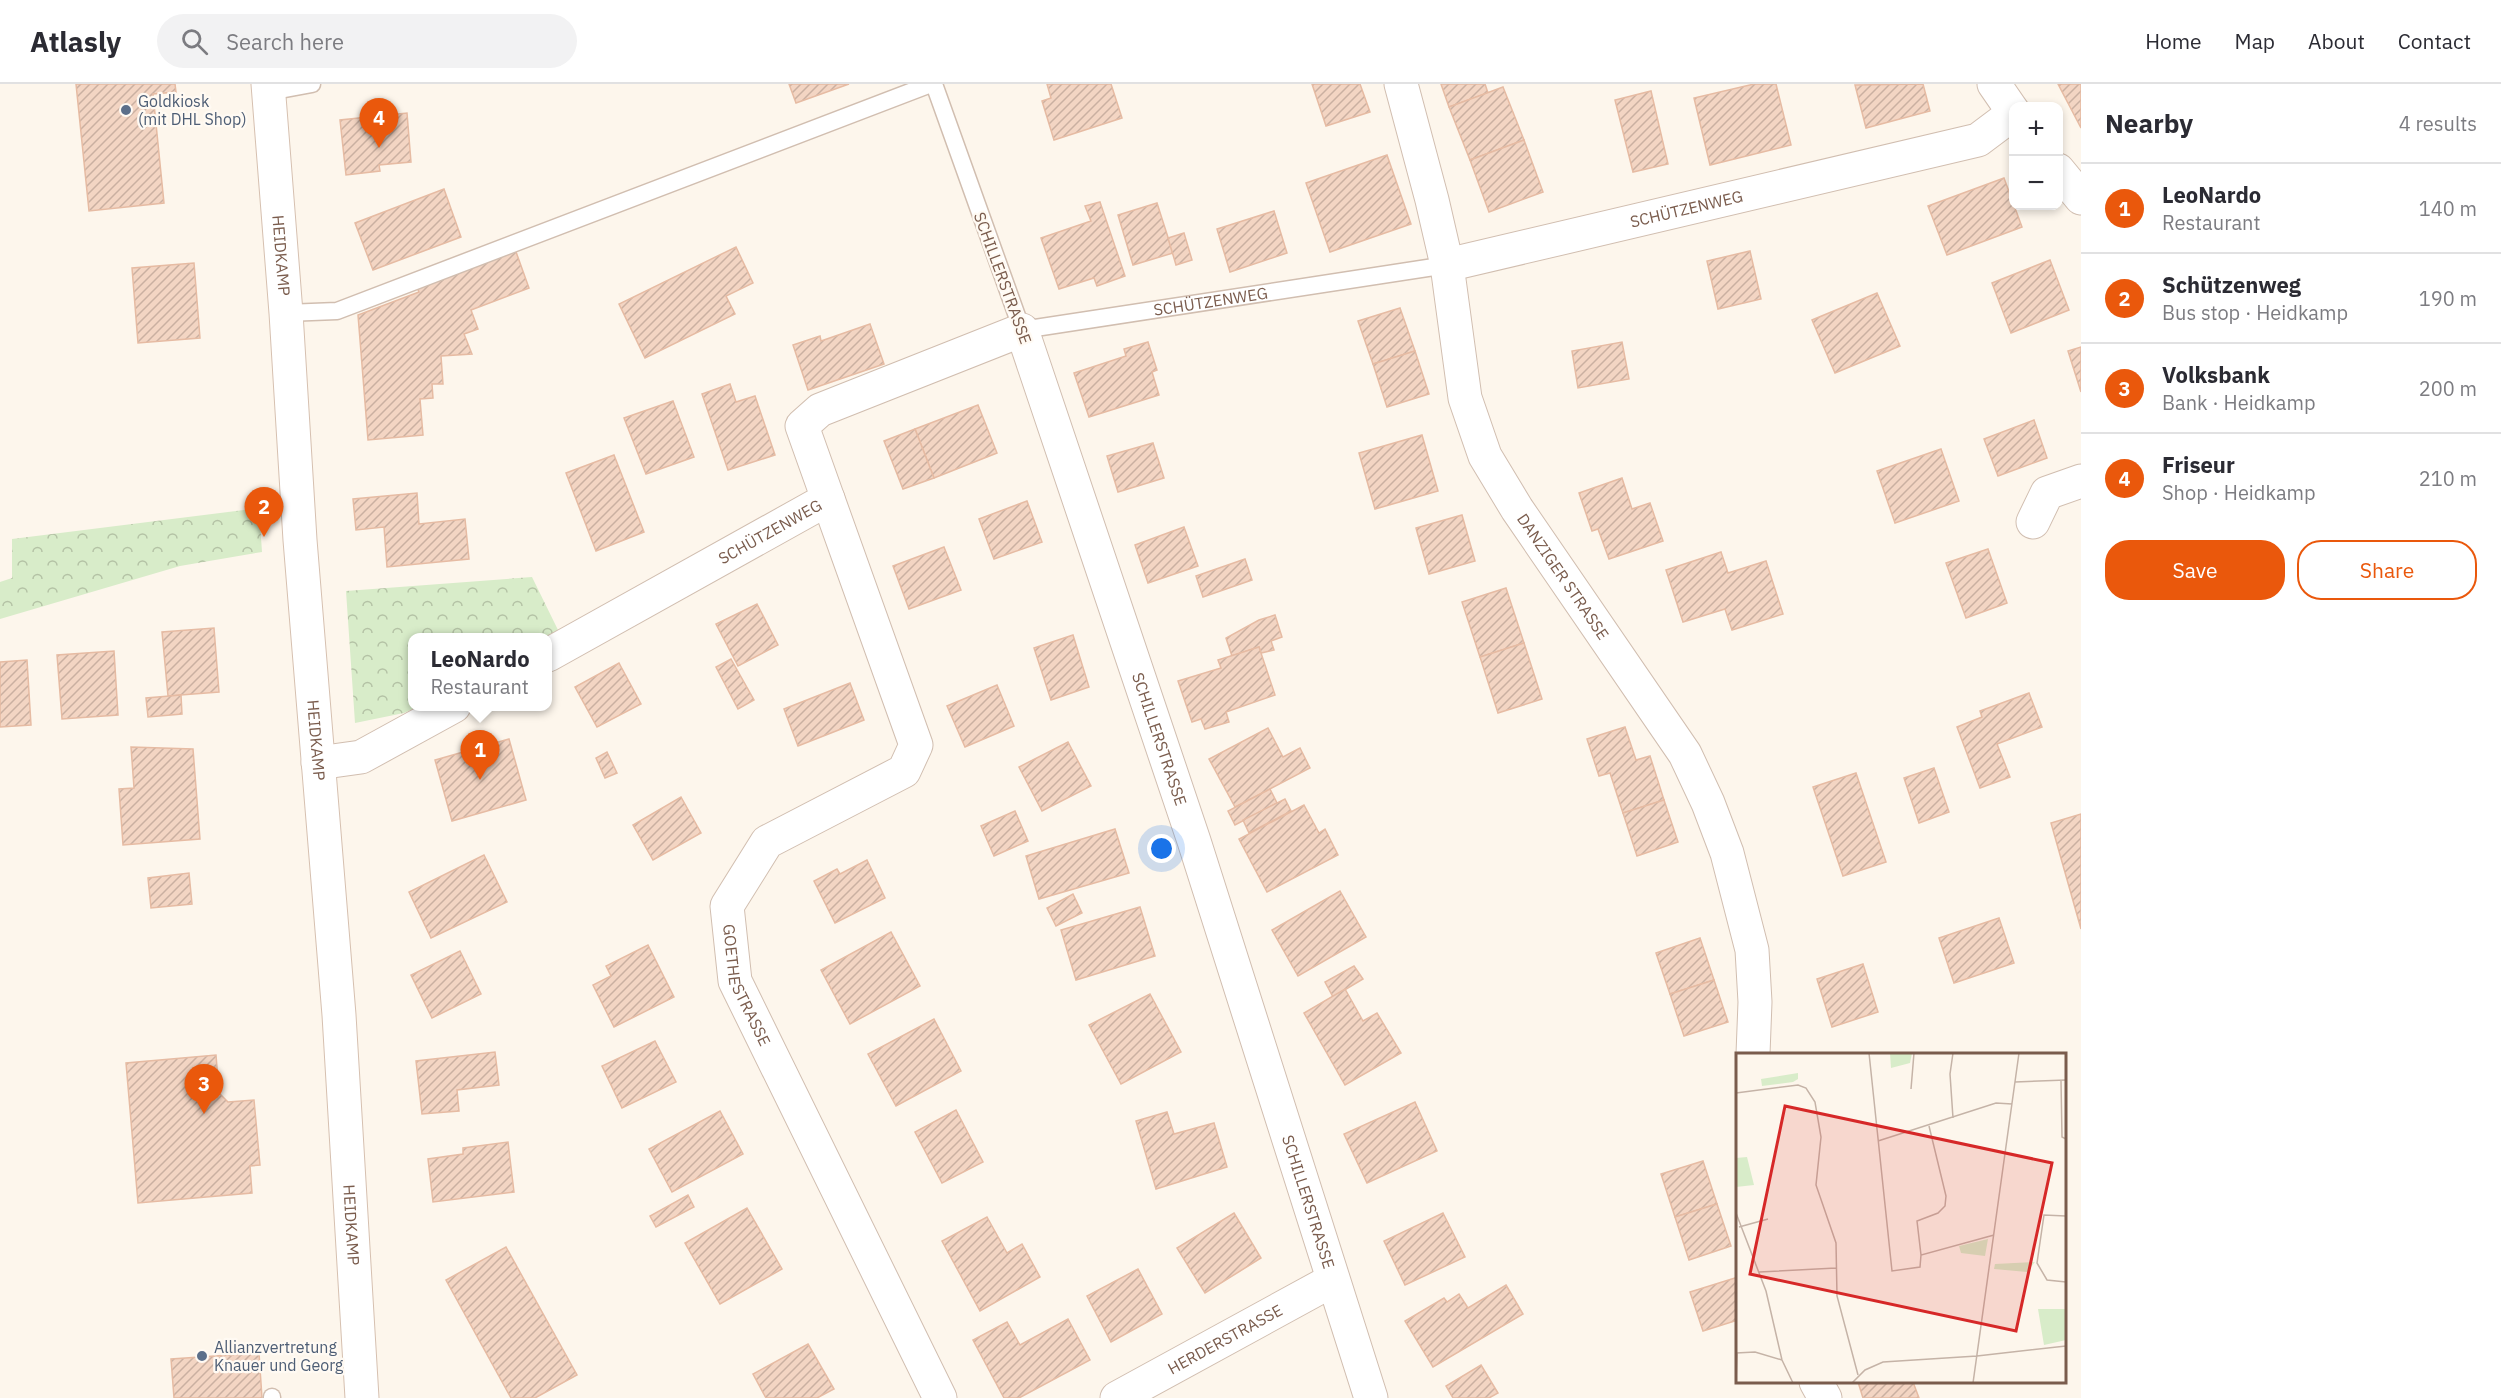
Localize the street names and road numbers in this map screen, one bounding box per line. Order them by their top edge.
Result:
street label: SCHÜTZENWEG [1628,186,1745,232]
street label: SCHILLERSTRASSE [970,209,1036,347]
street label: HEIDKAMP [268,214,295,297]
street label: SCHÜTZENWEG [1152,283,1269,320]
street label: SCHÜTZENWEG [715,495,825,568]
street label: DANZIGER STRASSE [1513,509,1614,643]
street label: SCHILLERSTRASSE [1128,670,1191,808]
street label: HEIDKAMP [303,699,330,782]
street label: GOETHESTRASSE [719,923,775,1049]
street label: SCHILLERSTRASSE [1278,1132,1339,1271]
street label: HEIDKAMP [339,1184,364,1266]
street label: HERDERSTRASSE [1164,1300,1286,1378]

